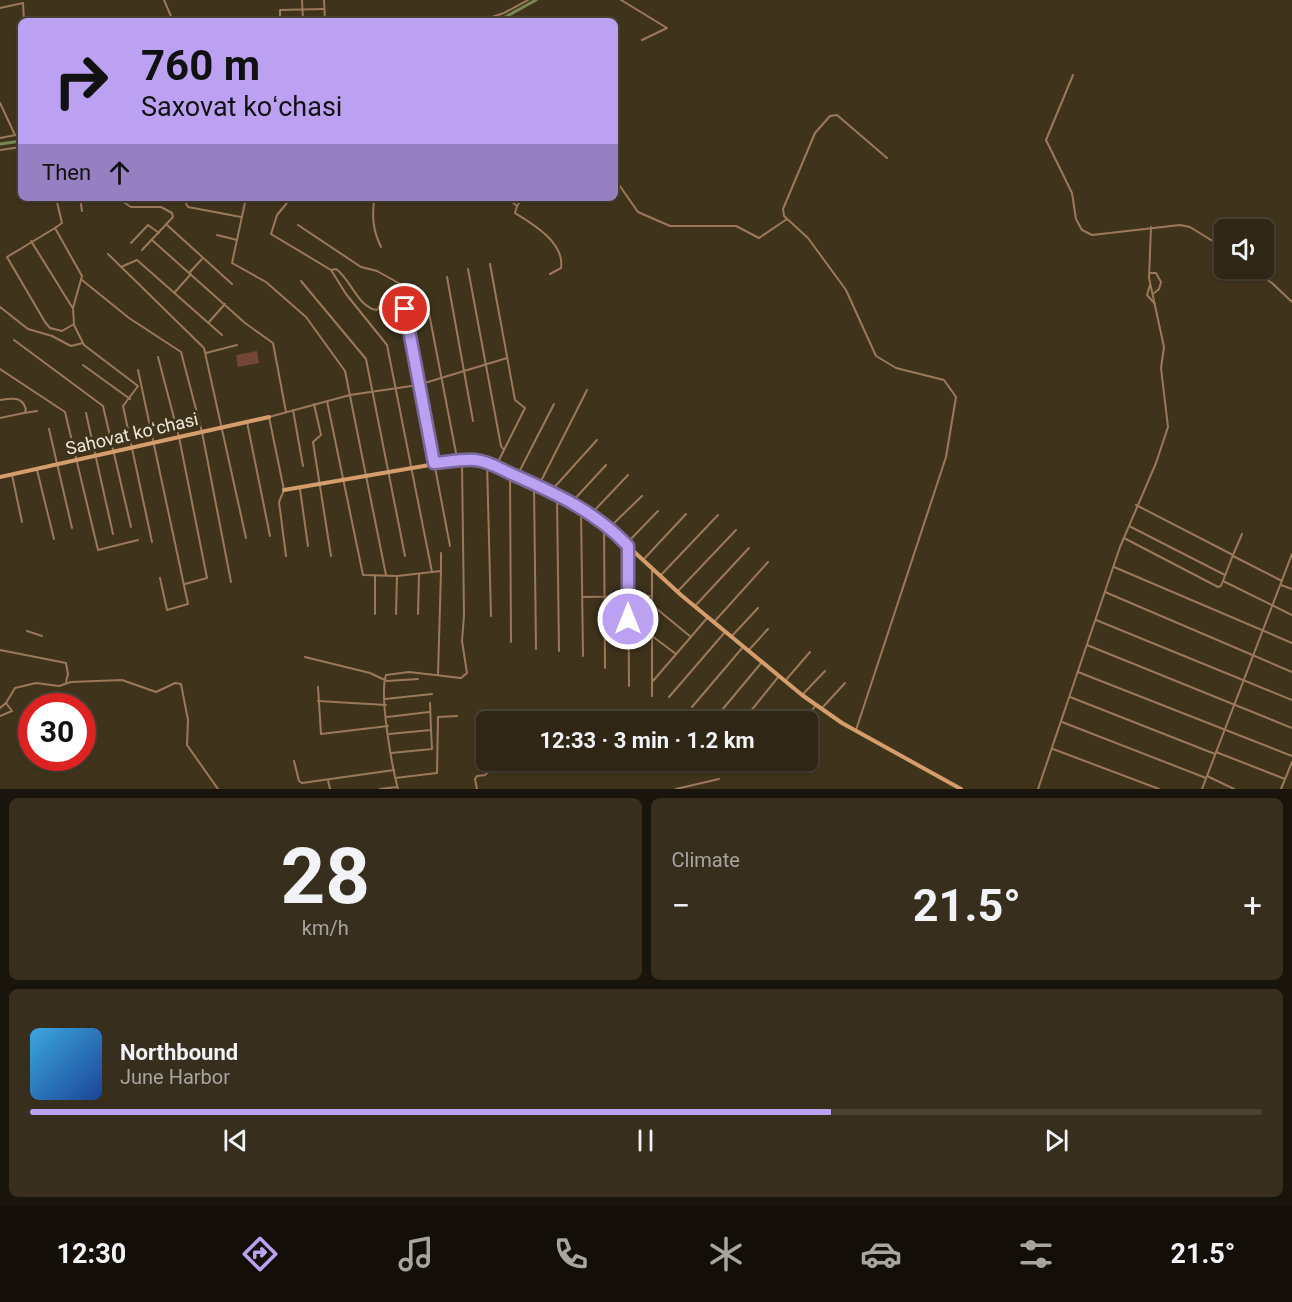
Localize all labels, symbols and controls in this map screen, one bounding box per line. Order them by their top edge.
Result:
text: 760 m [141,41,260,90]
icon: right [42,42,120,120]
text: Saxovat koʻchasi [141,91,342,123]
icon: ahead [103,156,136,189]
text: Then [42,160,91,185]
map controls [1214,219,1274,279]
button: sound [1214,219,1274,279]
pin [379,283,430,334]
icon: arrive [388,292,421,325]
street label: Sahovat koʻchasi [64,408,200,459]
position arrow [596,587,660,651]
speed limit sign: 30 [18,693,96,771]
text: 12:33 · 3 min · 1.2 km [539,728,755,753]
text: 28 [280,831,370,922]
text: Climate [672,848,740,872]
text: 21.5° [913,879,1021,932]
text: − [672,886,690,925]
text: + [1243,886,1262,925]
text: km/h [302,916,349,940]
text: Northbound [120,1040,238,1065]
text: June Harbor [120,1065,230,1089]
icon: previous [219,1124,252,1157]
icon: pause [629,1124,662,1157]
icon: next [1040,1124,1073,1157]
icon: directions [239,1233,281,1275]
icon: music [395,1233,437,1275]
icon: phone [550,1233,592,1275]
icon: climate [705,1233,747,1275]
icon: car [860,1233,902,1275]
icon: filters [1015,1233,1057,1275]
text: 12:30 [57,1238,126,1270]
text: 21.5° [1170,1238,1235,1270]

